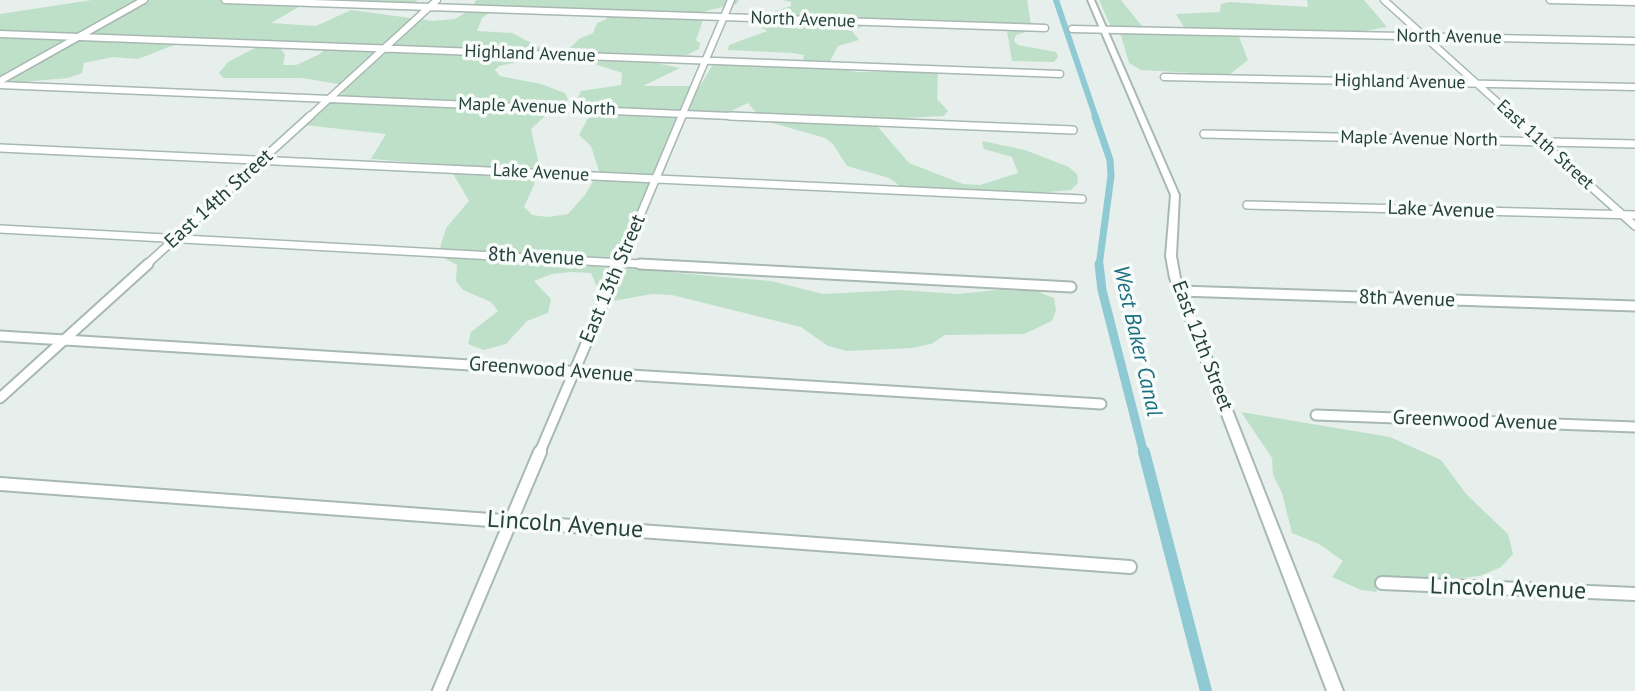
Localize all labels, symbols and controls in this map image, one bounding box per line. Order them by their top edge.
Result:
street label: North Avenue [750,7,856,33]
street label: North Avenue [1396,25,1502,49]
street label: Highland Avenue [464,41,596,67]
street label: Highland Avenue [1334,70,1466,94]
street label: Maple Avenue North [458,93,616,121]
street label: East 11th Street [1492,96,1598,194]
street label: Maple Avenue North [1340,127,1498,151]
street label: East 14th Street [160,144,278,254]
street label: Lake Avenue [492,160,590,186]
street label: Lake Avenue [1387,196,1495,224]
street label: East 13th Street [575,211,651,347]
street label: 8th Avenue [487,242,585,272]
water label: West Baker Canal [1107,263,1167,419]
street label: East 12th Street [1166,278,1238,414]
street label: 8th Avenue [1358,285,1456,313]
street label: Greenwood Avenue [468,352,634,388]
street label: Greenwood Avenue [1392,406,1558,436]
street label: Lincoln Avenue [486,505,644,545]
street label: Lincoln Avenue [1429,572,1587,606]

